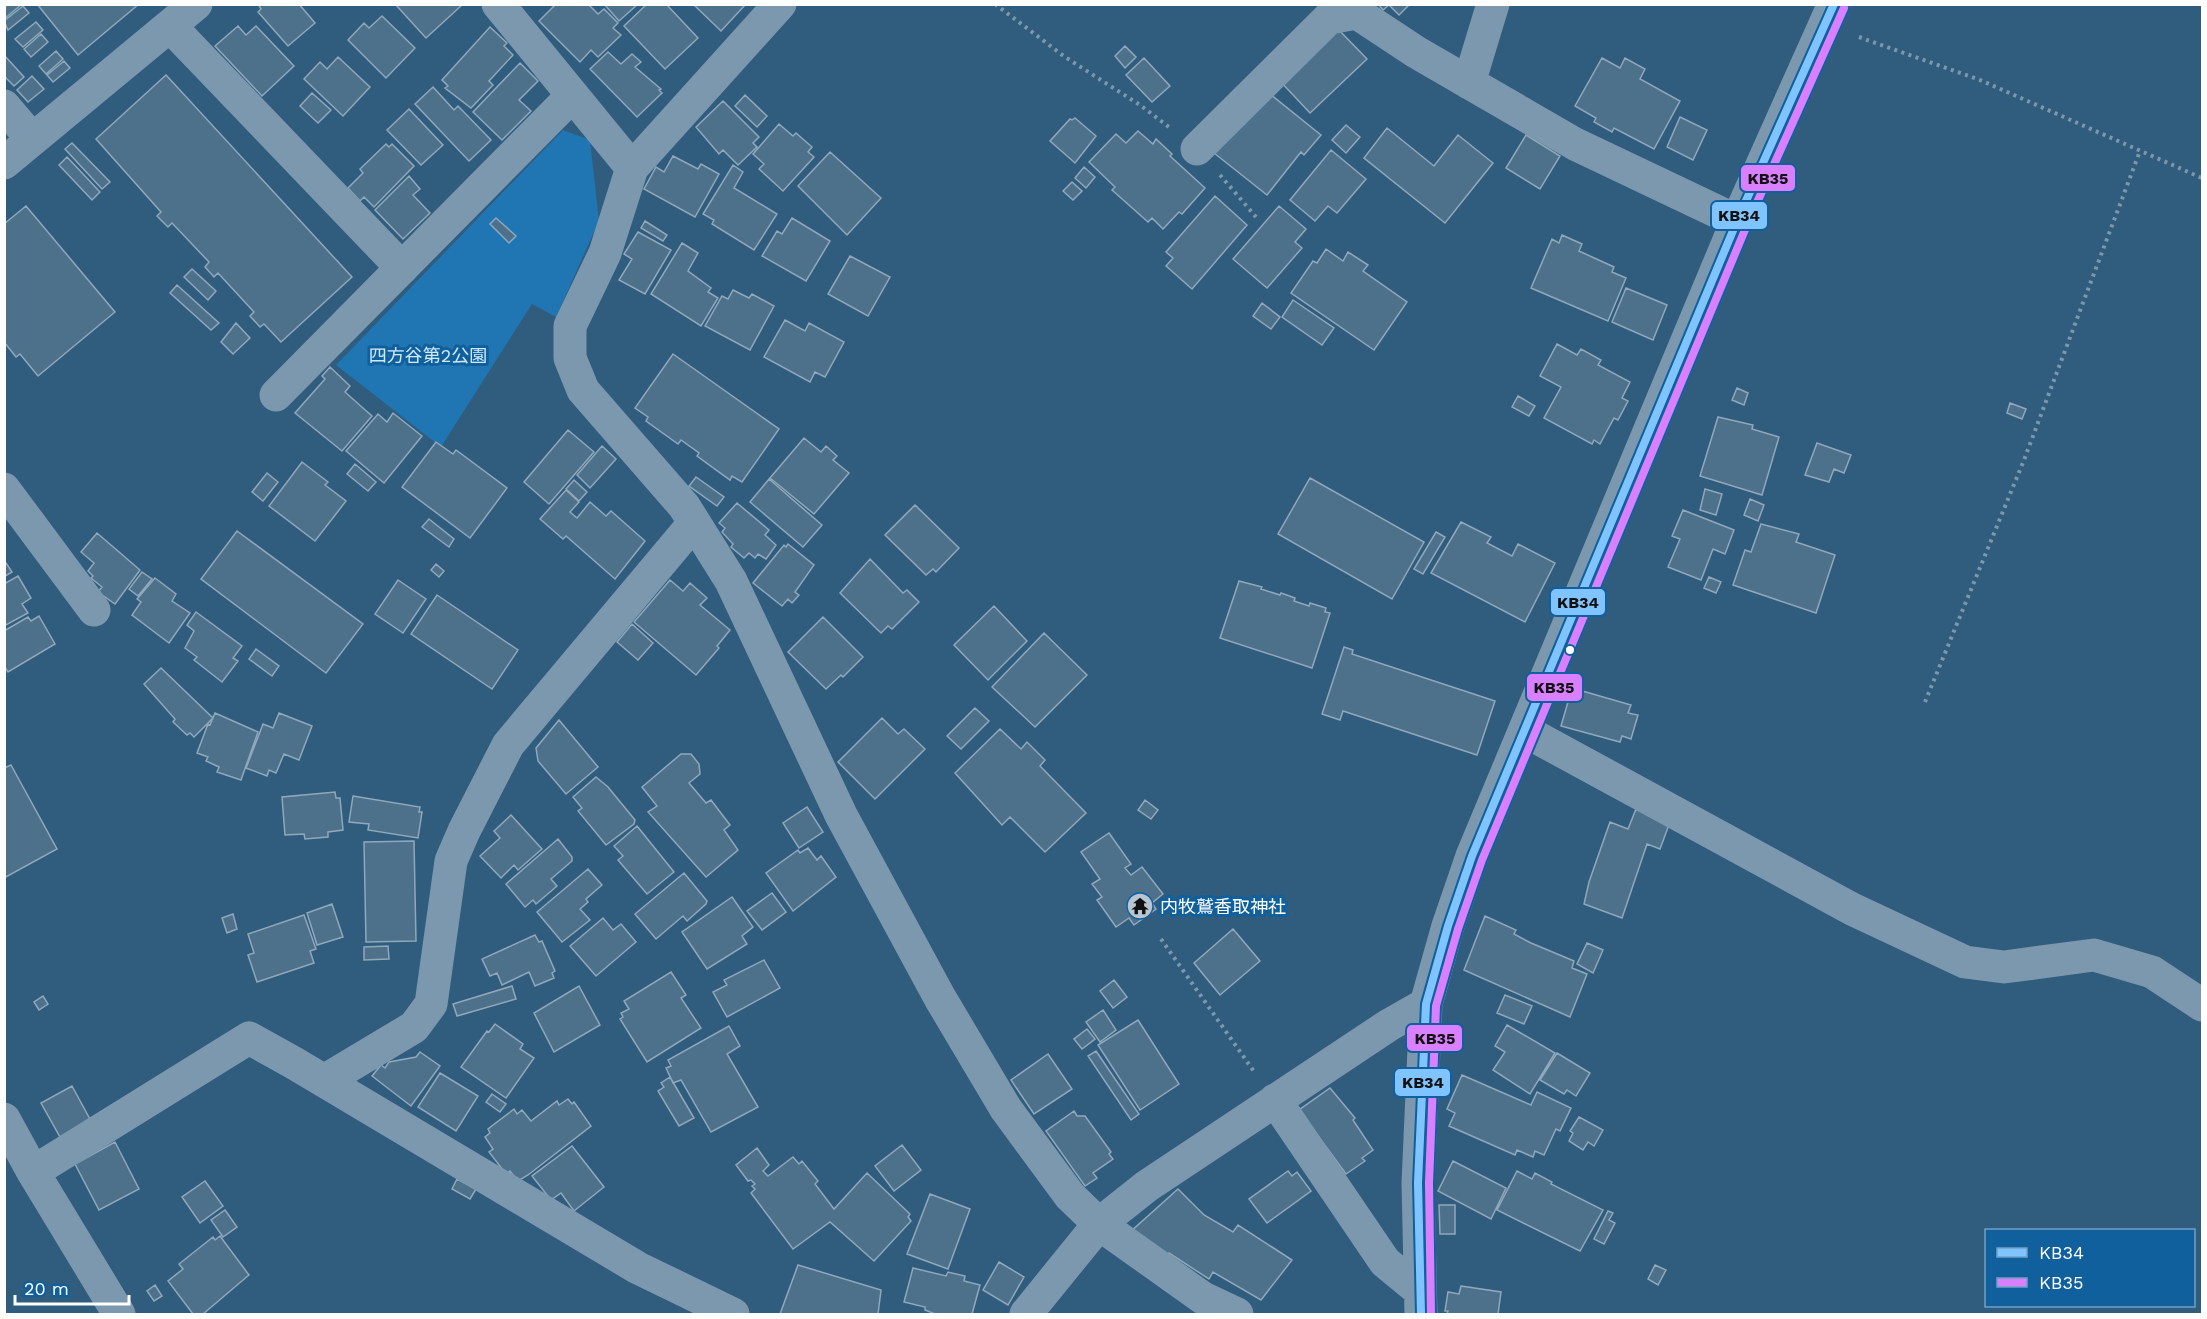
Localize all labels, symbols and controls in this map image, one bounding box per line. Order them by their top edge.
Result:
line badge: KB35 [1740,164,1796,192]
text: KB35 [1748,169,1788,188]
line badge: KB34 [1711,201,1768,230]
text: KB34 [1718,206,1760,225]
park label: 四方谷第2公園 [369,345,487,366]
line badge: KB34 [1550,588,1606,616]
text: KB34 [1557,593,1599,612]
unlabelled marker [1564,644,1576,656]
line badge: KB35 [1526,673,1583,702]
text: KB35 [1534,678,1574,697]
temple icon: 内牧鷲香取神社 [1125,891,1155,921]
place label: 内牧鷲香取神社 [1160,896,1286,917]
line badge: KB35 [1406,1024,1463,1052]
text: KB35 [1415,1029,1455,1048]
line badge: KB34 [1394,1068,1451,1097]
text: KB34 [1402,1073,1444,1092]
legend [1985,1229,2195,1307]
text: KB34 [2039,1242,2084,1263]
scale bar [15,1268,129,1306]
text: KB35 [2039,1272,2084,1293]
text: 20 m [24,1278,69,1299]

